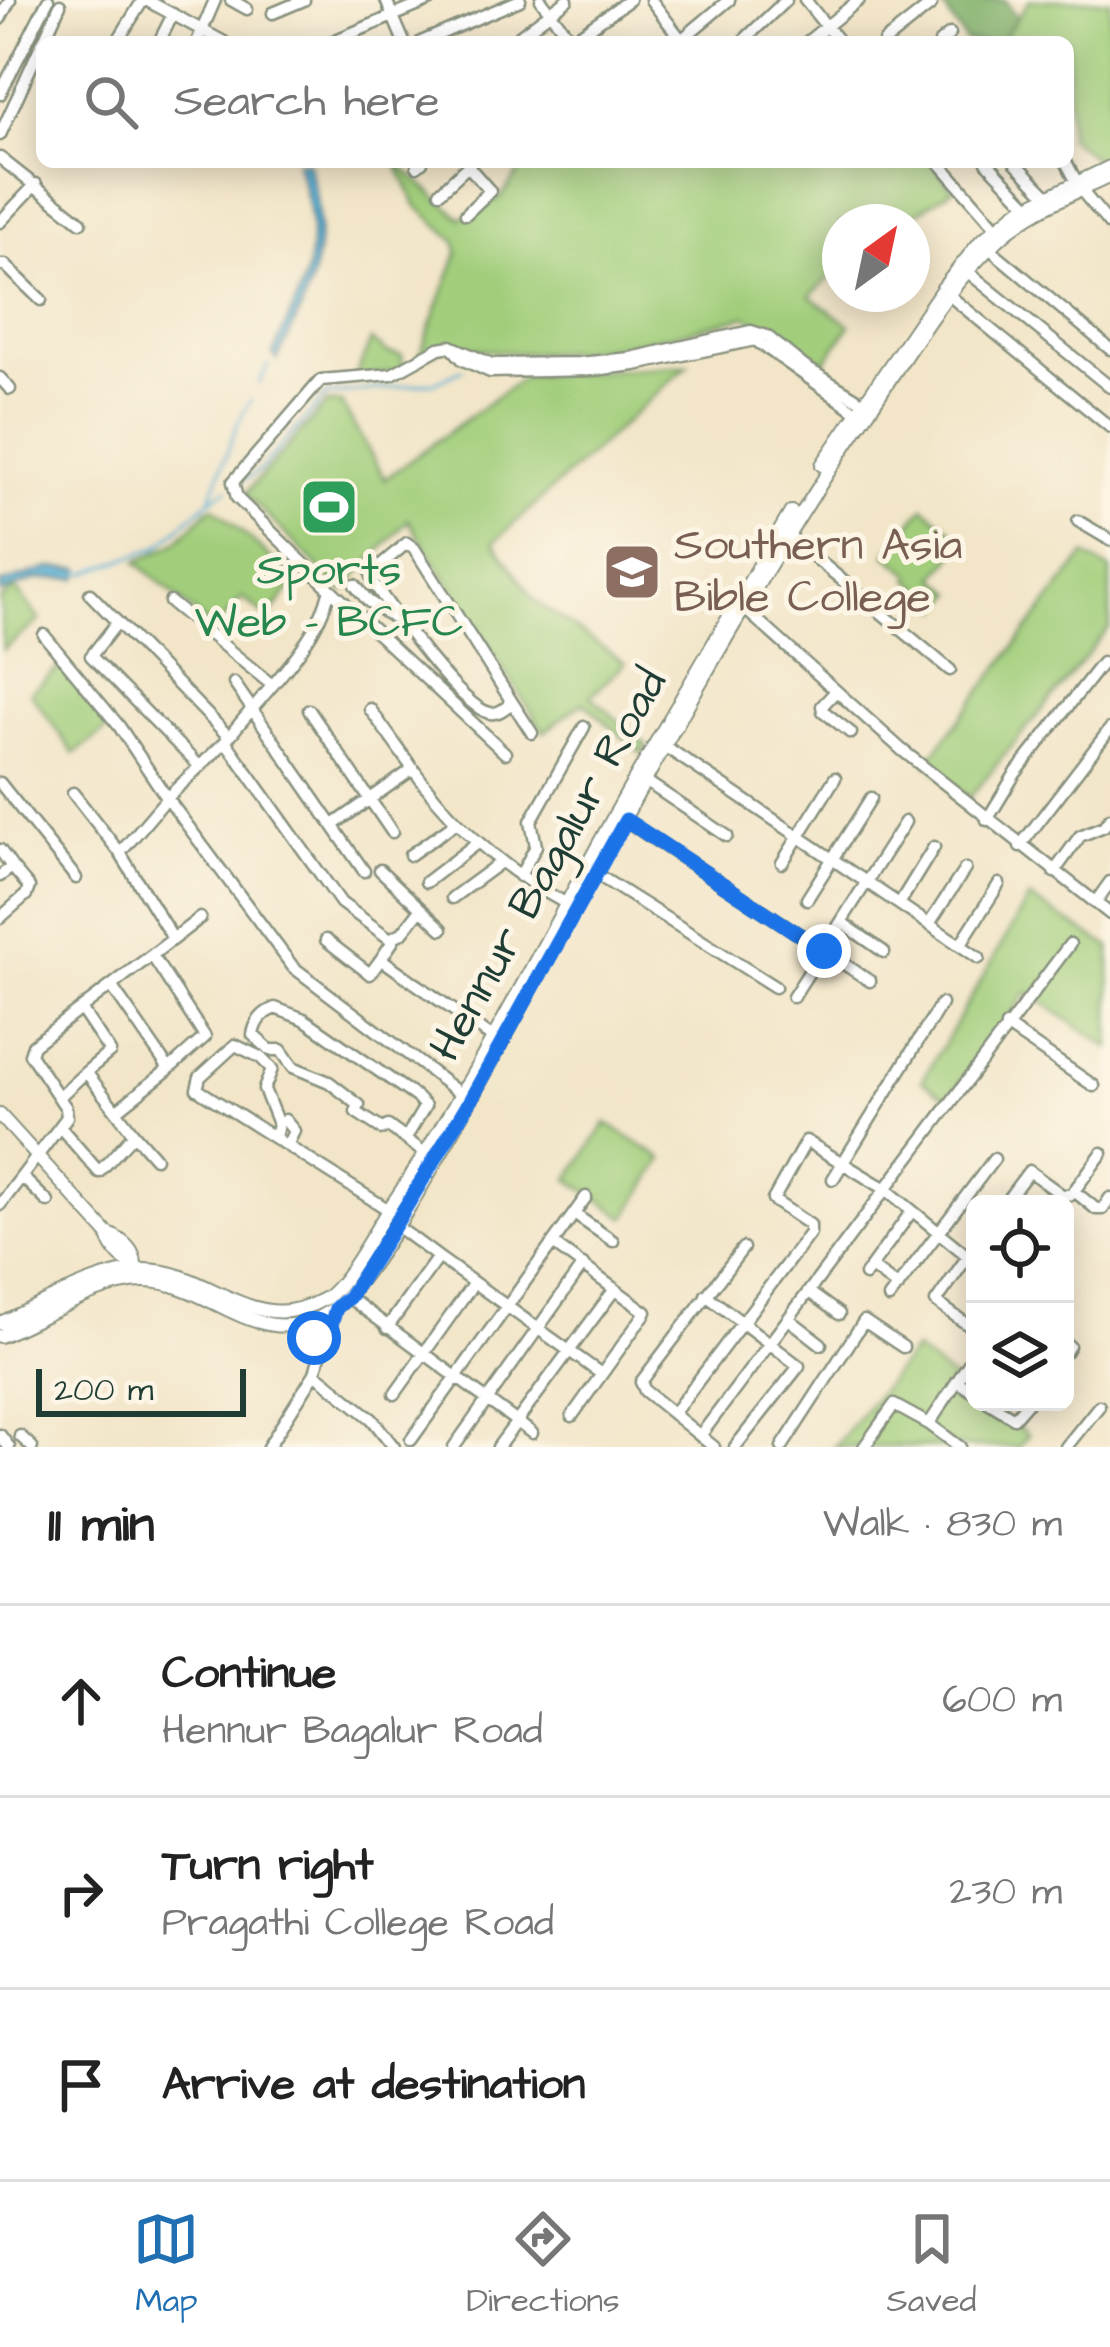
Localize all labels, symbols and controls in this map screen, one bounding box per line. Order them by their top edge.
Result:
search box [36,36,1074,168]
icon: search [78,69,144,135]
text: Search here [174,71,440,133]
north arrow [822,204,930,312]
sports icon: Sports Web - BCFC [298,476,360,538]
place label: Southern Asia Bible College [674,515,962,629]
place label: Sports Web - BCFC [195,540,463,654]
school or university icon: Southern Asia Bible College [601,541,663,603]
street label: Hennur Bagalur Road [415,658,683,1072]
route end [797,924,851,978]
map controls [966,1195,1074,1411]
button: locate [966,1195,1074,1303]
button: layers [966,1303,1074,1411]
route start [287,1311,341,1365]
scale bar [36,1363,246,1416]
text: 200 m [54,1367,153,1413]
text: 11 min [48,1490,154,1561]
text: Walk · 830 m [823,1498,1062,1552]
text: Continue [162,1643,336,1705]
icon: ahead [48,1668,114,1734]
text: 600 m [942,1674,1062,1728]
text: Hennur Bagalur Road [162,1705,543,1759]
text: Turn right [162,1835,374,1897]
icon: right [48,1860,114,1926]
text: 230 m [949,1866,1062,1920]
text: Pragathi College Road [162,1897,554,1951]
icon: arrive [48,2052,114,2118]
text: Arrive at destination [162,2054,585,2116]
tab: Map [133,2206,199,2324]
tab: Directions [466,2206,620,2324]
tab: Saved [887,2206,977,2324]

